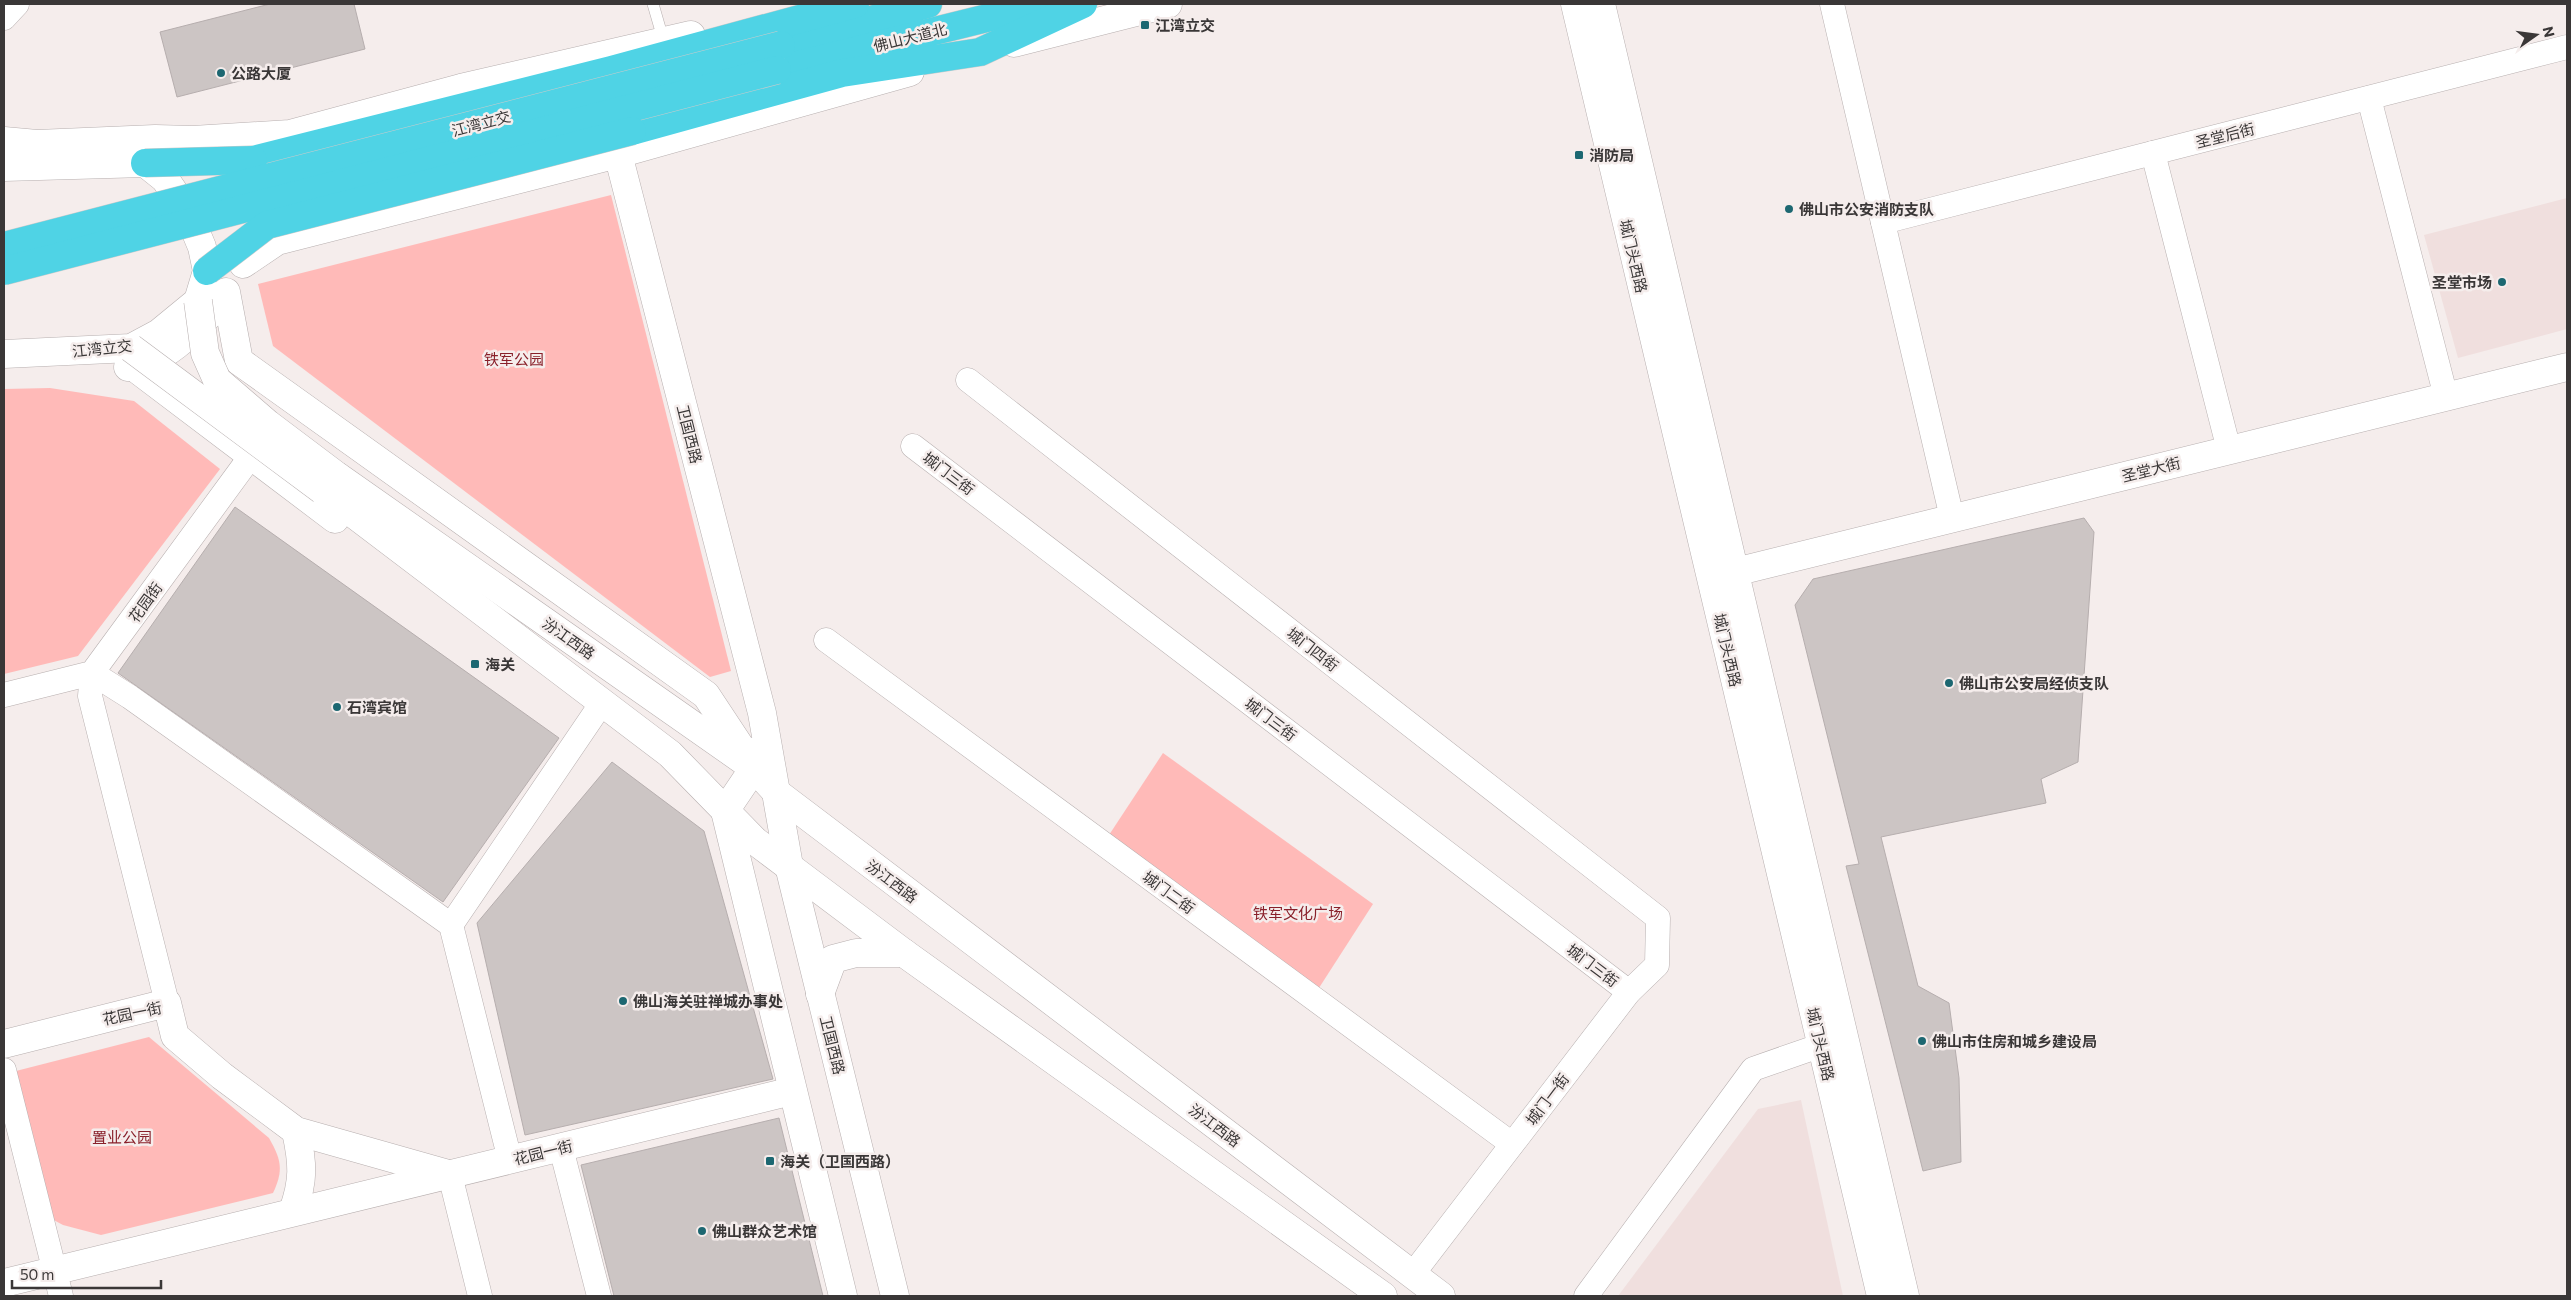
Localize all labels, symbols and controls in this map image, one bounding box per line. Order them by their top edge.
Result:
north arrow [2511,10,2561,60]
place label: 江湾立交 [1155,16,1215,34]
street label: 佛山大道北 [871,19,949,55]
marker: 江湾立交 [1139,19,1151,31]
text: N [2540,25,2559,39]
place label: 公路大厦 [231,64,291,82]
marker: 公路大厦 [215,67,227,79]
street label: 江湾立交 [450,107,512,139]
street label: 圣堂后街 [2194,119,2256,151]
place label: 消防局 [1589,146,1634,164]
marker: 消防局 [1573,149,1585,161]
place label: 佛山市公安消防支队 [1799,200,1934,218]
marker: 佛山市公安消防支队 [1783,203,1795,215]
street label: 城门头西路 [1617,217,1651,295]
place label: 圣堂市场 [2432,273,2492,291]
marker: 圣堂市场 [2496,276,2508,288]
street label: 江湾立交 [71,336,133,360]
park label: 铁军公园 [484,350,544,368]
street label: 卫国西路 [674,403,706,465]
street label: 城门三街 [920,448,978,498]
street label: 圣堂大街 [2120,453,2182,485]
street label: 花园街 [124,579,166,625]
street label: 城门头西路 [1711,611,1745,689]
street label: 汾江西路 [539,613,599,663]
street label: 城门四街 [1284,623,1342,675]
place label: 海关 [485,655,515,673]
marker: 海关 [469,658,481,670]
place label: 佛山市公安局经侦支队 [1959,674,2109,692]
marker: 佛山市公安局经侦支队 [1943,677,1955,689]
street label: 城门三街 [1242,694,1300,744]
place label: 石湾宾馆 [347,698,407,716]
marker: 石湾宾馆 [331,701,343,713]
street label: 汾江西路 [863,856,921,906]
street label: 城门二街 [1139,867,1199,917]
park label: 铁军文化广场 [1253,904,1343,922]
street label: 城门三街 [1564,940,1622,990]
place label: 佛山海关驻禅城办事处 [633,992,783,1010]
marker: 佛山海关驻禅城办事处 [617,995,629,1007]
street label: 花园一街 [101,998,163,1028]
street label: 城门头西路 [1804,1005,1838,1083]
street label: 卫国西路 [817,1014,849,1076]
place label: 佛山市住房和城乡建设局 [1932,1032,2097,1050]
marker: 佛山市住房和城乡建设局 [1916,1035,1928,1047]
street label: 城门一街 [1522,1070,1572,1128]
street label: 汾江西路 [1186,1100,1244,1150]
park label: 置业公园 [92,1128,152,1146]
street label: 花园一街 [512,1136,574,1168]
place label: 海关（卫国西路） [780,1152,900,1170]
marker: 海关（卫国西路） [764,1155,776,1167]
place label: 佛山群众艺术馆 [712,1222,817,1240]
marker: 佛山群众艺术馆 [696,1225,708,1237]
scale bar [12,1258,161,1290]
text: 50 m [20,1265,54,1283]

